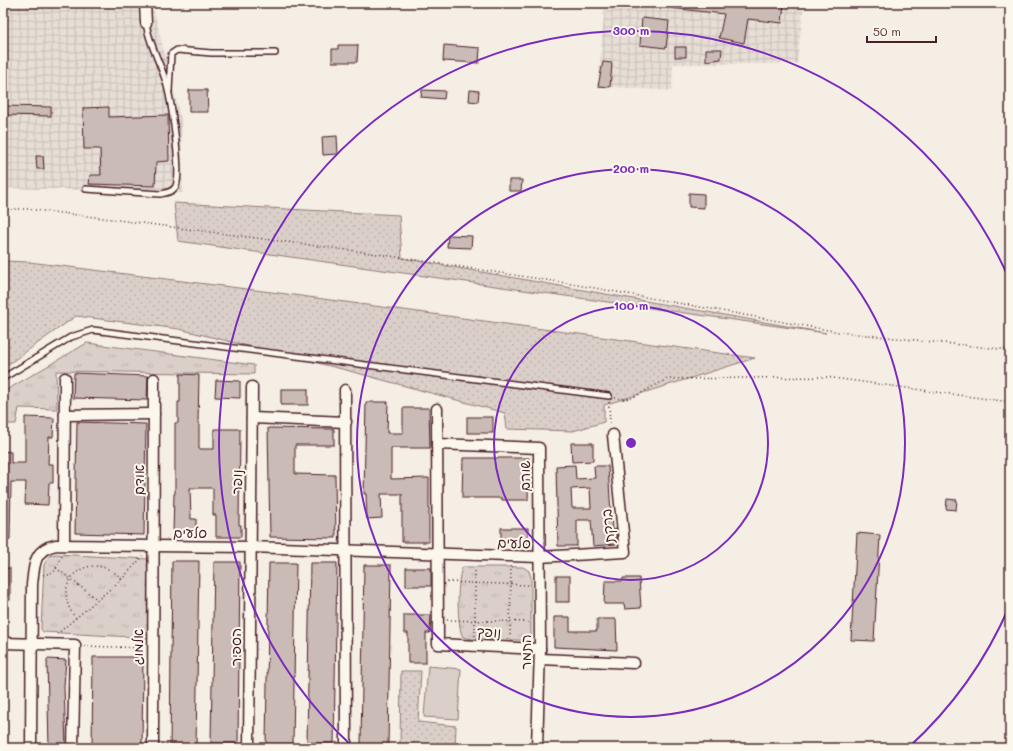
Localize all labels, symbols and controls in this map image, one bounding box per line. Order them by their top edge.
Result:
scale bar [867,18,936,44]
text: 300 m [613,22,649,38]
text: 50 m [873,23,901,39]
text: 200 m [613,160,649,176]
text: 100 m [614,297,648,313]
centre of rings [624,436,638,450]
street label: שוהם [515,461,534,491]
street label: אודם [129,465,148,495]
street label: נופר [227,469,246,495]
street label: ברקת [596,508,619,545]
street label: סלעים [173,523,207,542]
street label: סלעים [497,533,531,552]
street label: נופך [476,621,502,642]
street label: הספיר [226,628,245,666]
street label: אלמוג [128,629,147,665]
street label: התמר [516,634,535,670]

